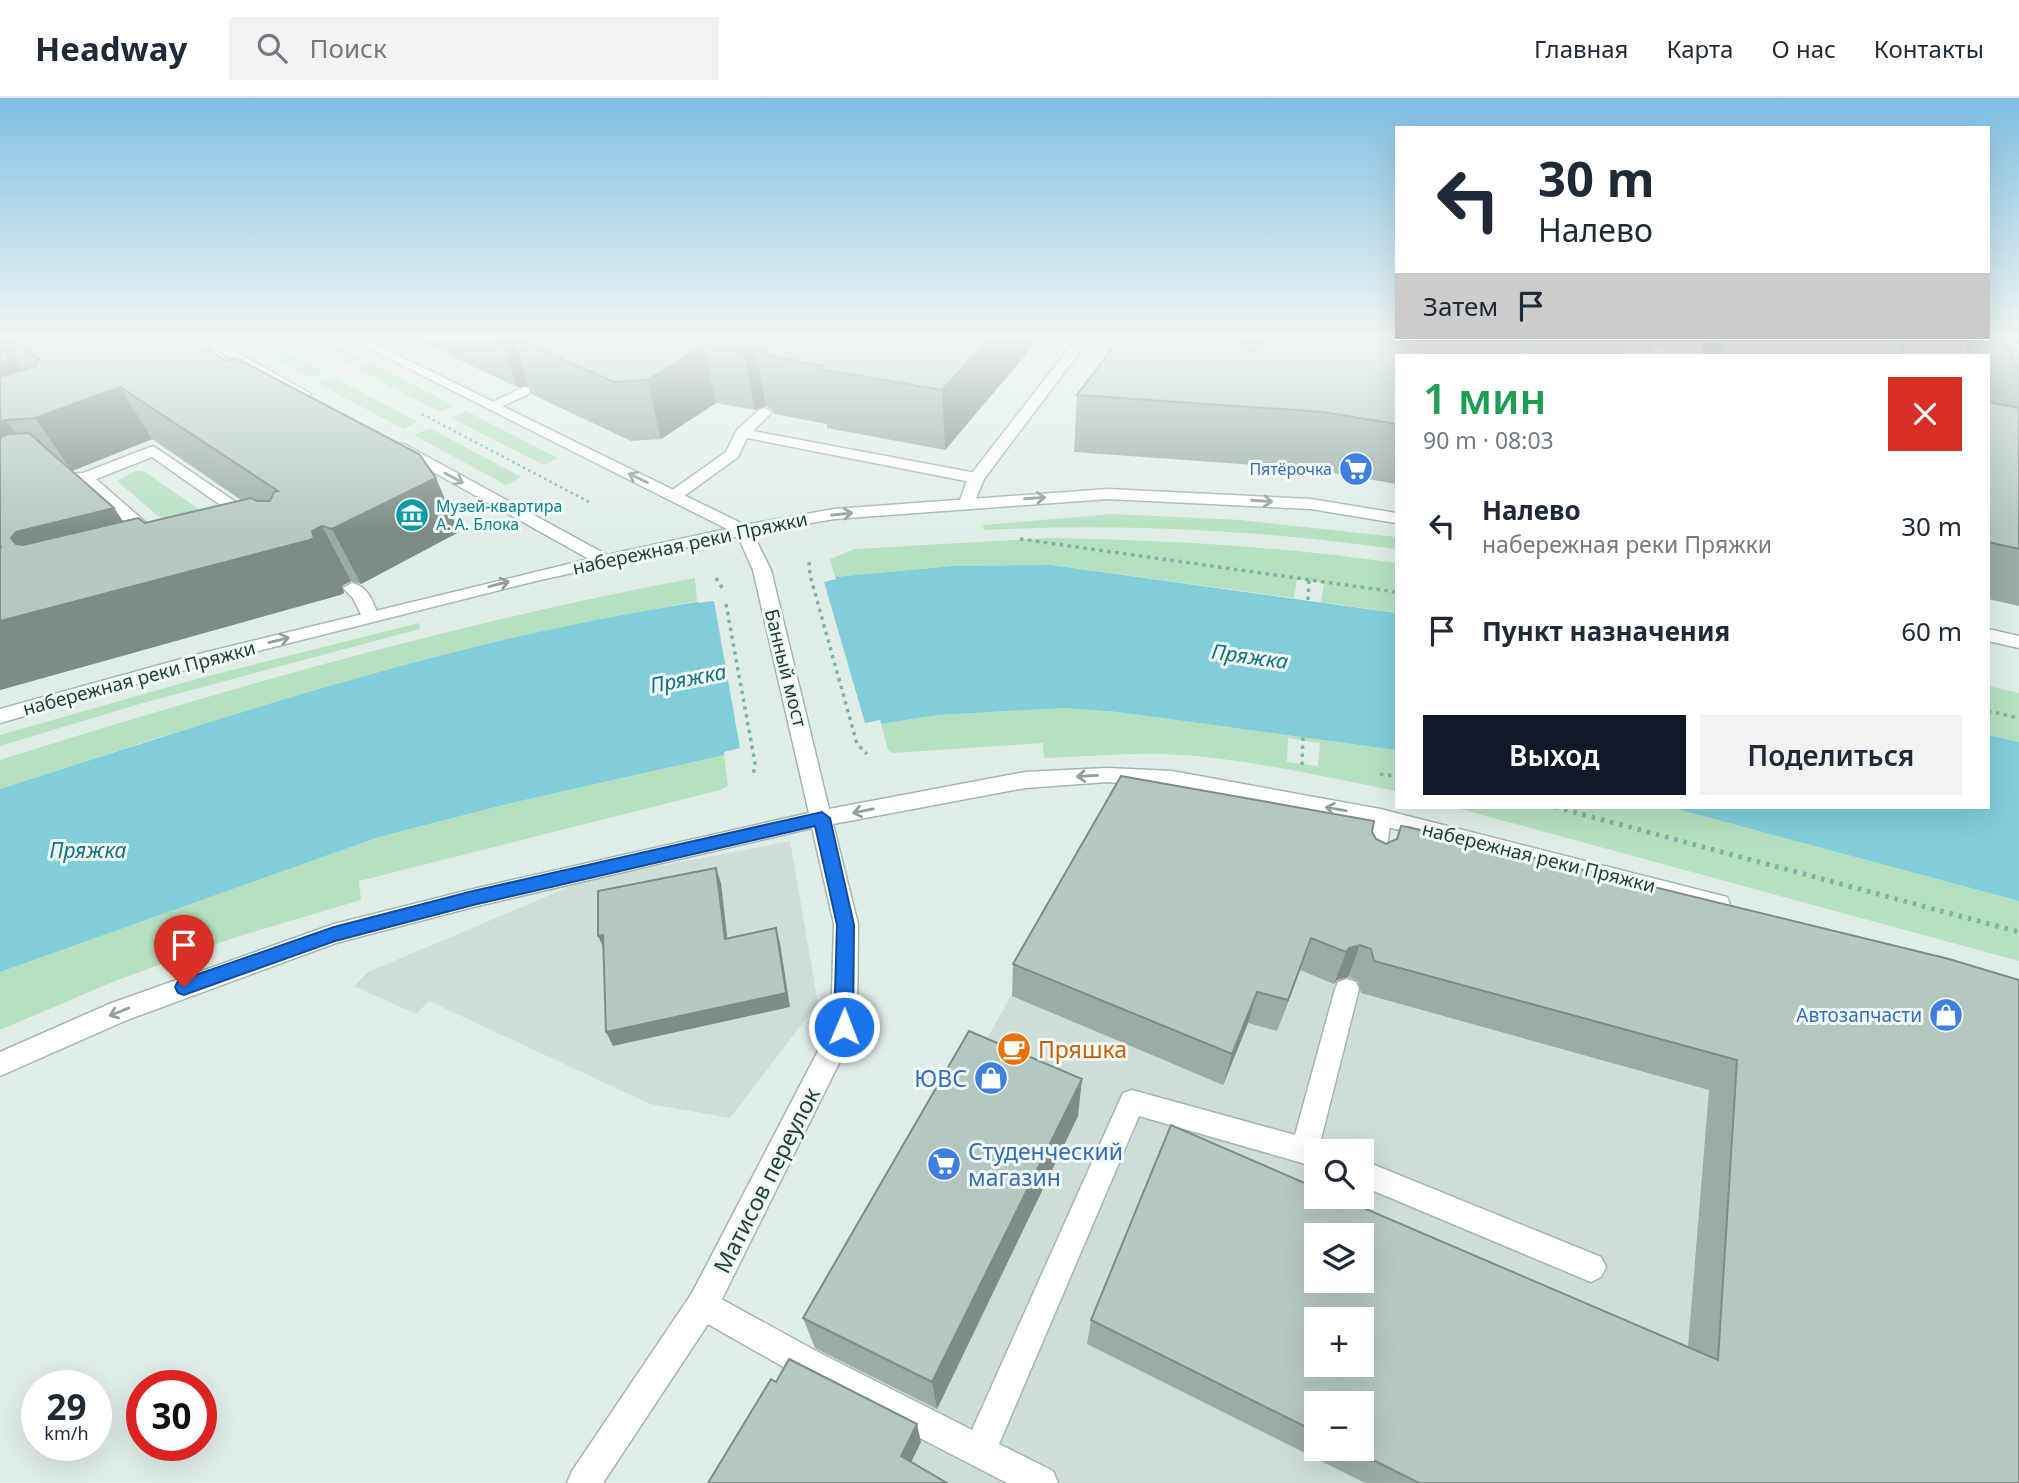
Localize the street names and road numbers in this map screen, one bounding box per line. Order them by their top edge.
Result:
street label: набережная реки Пряжки [570,505,810,581]
street label: Банный мост [759,606,813,730]
street label: набережная реки Пряжки [20,634,258,722]
street label: набережная реки Пряжки [1420,815,1658,899]
street label: Матисов переулок [705,1081,827,1278]

